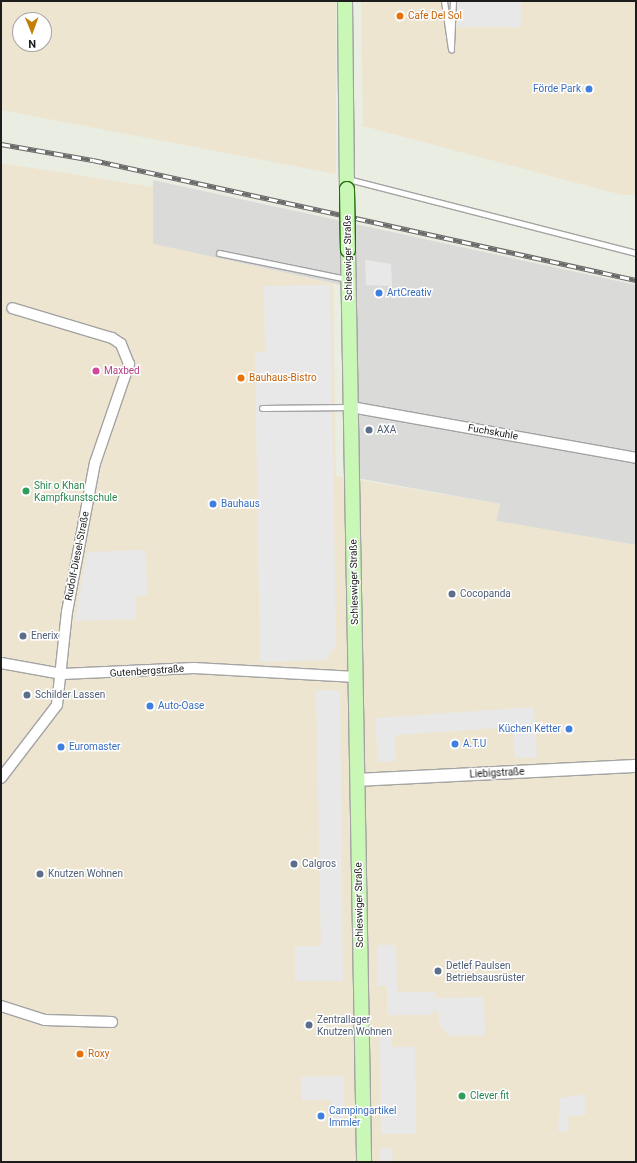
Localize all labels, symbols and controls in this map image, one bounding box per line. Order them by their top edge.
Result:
place label: Cafe Del Sol [408,10,462,22]
marker: Cafe Del Sol [395,11,405,21]
north arrow [12,12,52,52]
text: N [28,37,36,50]
place label: Förde Park [533,83,581,95]
marker: Förde Park [584,84,594,94]
street label: Schleswiger Straße [341,215,355,301]
place label: ArtCreativ [387,287,432,299]
marker: ArtCreativ [374,288,384,298]
place label: Maxbed [104,365,140,377]
marker: Maxbed [91,366,101,376]
place label: Bauhaus-Bistro [249,372,317,384]
marker: Bauhaus-Bistro [236,373,246,383]
street label: Fuchskuhle [467,422,519,442]
place label: AXA [377,424,396,436]
marker: AXA [364,425,374,435]
place label: Shir o Khan Kampfkunstschule [34,479,117,502]
marker: Shir o Khan Kampfkunstschule [21,486,31,496]
place label: Bauhaus [221,498,260,510]
marker: Bauhaus [208,499,218,509]
street label: Rudolf-Diesel-Straße [62,510,92,602]
street label: Schleswiger Straße [347,539,361,625]
place label: Cocopanda [460,588,511,600]
marker: Cocopanda [447,589,457,599]
place label: Enerix [31,630,58,642]
marker: Enerix [18,631,28,641]
street label: Gutenbergstraße [109,662,185,680]
place label: Schilder Lassen [35,689,105,701]
marker: Schilder Lassen [22,690,32,700]
place label: Auto-Oase [158,700,204,712]
marker: Auto-Oase [145,701,155,711]
place label: Küchen Ketter [499,723,561,735]
marker: Küchen Ketter [564,724,574,734]
place label: A.T.U [463,738,486,750]
marker: A.T.U [450,739,460,749]
place label: Euromaster [69,741,120,753]
marker: Euromaster [56,742,66,752]
street label: Liebigstraße [469,766,525,780]
place label: Calgros [302,858,336,870]
marker: Calgros [289,859,299,869]
street label: Schleswiger Straße [352,862,366,948]
place label: Knutzen Wohnen [48,868,123,880]
marker: Knutzen Wohnen [35,869,45,879]
place label: Detlef Paulsen Betriebsausrüster [446,959,525,982]
marker: Detlef Paulsen Betriebsausrüster [433,966,443,976]
place label: Zentrallager Knutzen Wohnen [317,1013,392,1036]
marker: Zentrallager Knutzen Wohnen [304,1020,314,1030]
place label: Roxy [88,1048,109,1060]
marker: Roxy [75,1049,85,1059]
place label: Clever fit [470,1090,509,1102]
marker: Clever fit [457,1091,467,1101]
place label: Campingartikel Immler [329,1104,396,1128]
marker: Campingartikel Immler [316,1111,326,1121]

